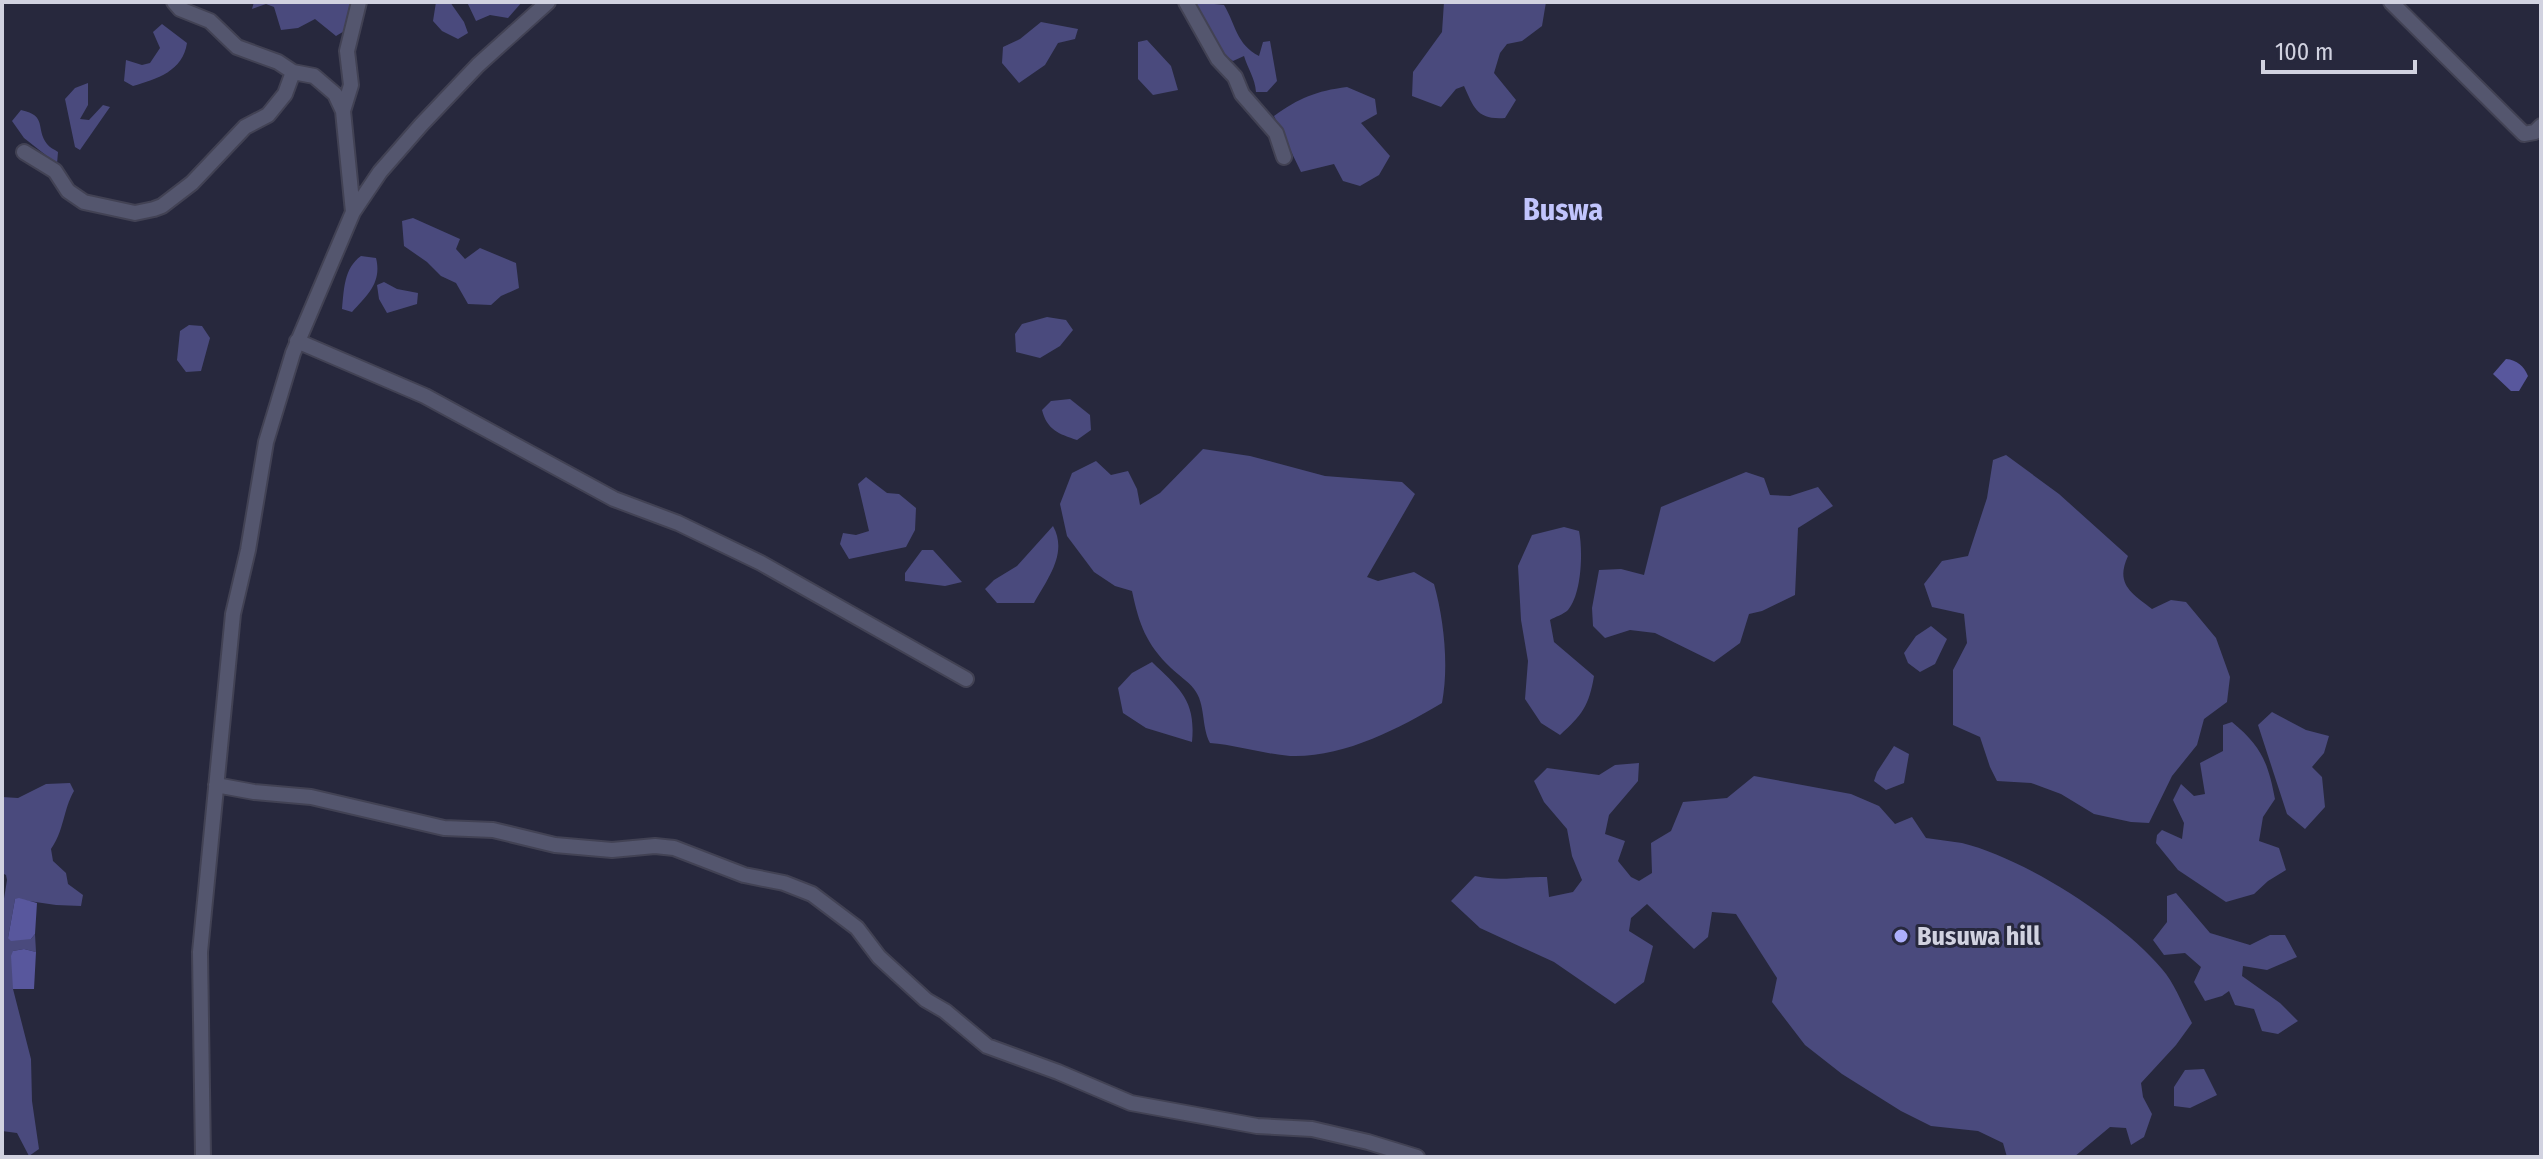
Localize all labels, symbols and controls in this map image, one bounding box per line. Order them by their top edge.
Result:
scale bar [2263,24,2415,74]
text: 100 m [2275,38,2333,66]
district label: Buswa [1523,192,1603,228]
place label: Busuwa hill [1917,921,2041,952]
marker: Busuwa hill [1892,927,1910,945]

